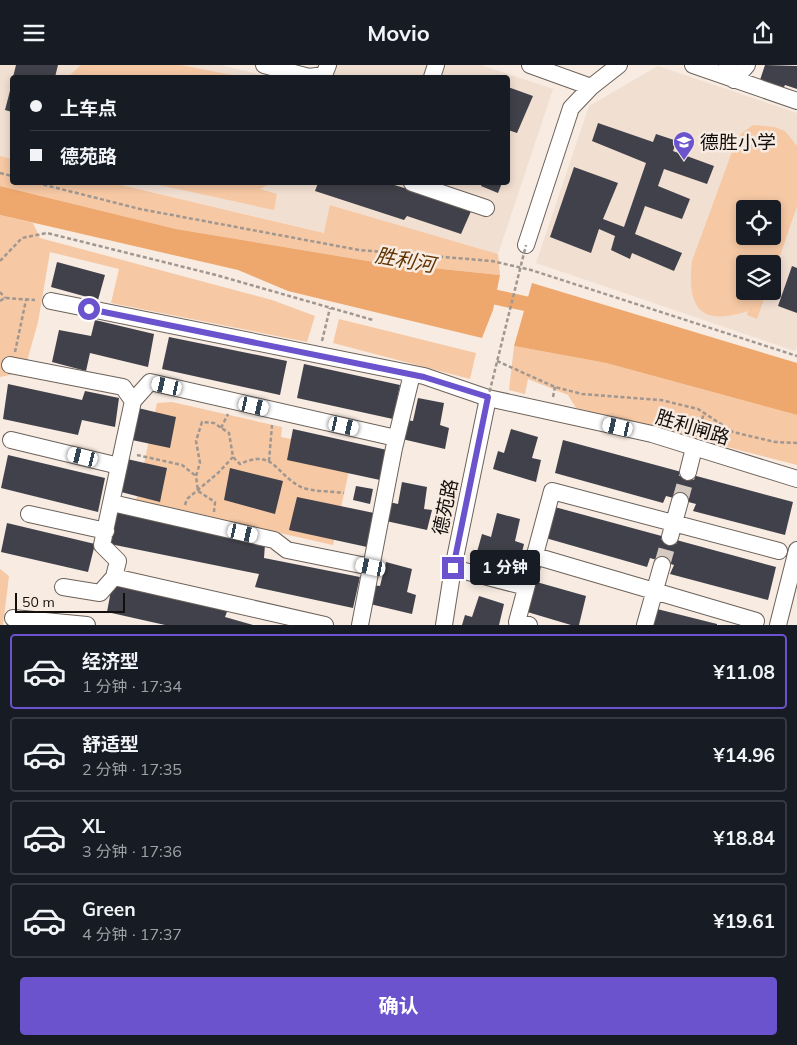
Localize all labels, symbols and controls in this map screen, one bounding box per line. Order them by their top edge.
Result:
icon: menu [20,19,48,47]
text: Movio [367,19,430,47]
icon: share [749,19,777,47]
text: 上车点 [60,96,117,120]
school or university icon: 德胜小学 [672,130,696,161]
place label: 德胜小学 [700,130,776,154]
text: 德苑路 [60,144,117,168]
map controls [736,200,781,300]
button: locate [736,200,781,245]
water label: 胜利河 [373,242,441,278]
button: layers [736,255,781,300]
route start [78,298,100,320]
car [150,375,183,397]
car [237,395,270,417]
street label: 胜利闸路 [653,404,733,450]
car [327,415,360,437]
car [601,416,634,438]
car [66,446,99,468]
street label: 德苑路 [427,477,463,537]
car [226,522,259,544]
callout: 1 分钟 [470,551,540,585]
car [354,557,387,577]
route end [442,557,464,579]
text: 1 分钟 [482,557,528,577]
scale bar [15,590,125,613]
text: 50 m [22,593,55,611]
icon: car [22,649,67,694]
text: 经济型 [82,649,139,673]
text: ¥11.08 [713,660,775,684]
text: 1 分钟 · 17:34 [82,676,182,696]
icon: car [22,732,67,777]
text: 舒适型 [82,732,139,756]
text: ¥14.96 [713,743,775,767]
text: 2 分钟 · 17:35 [82,759,182,779]
text: XL [82,814,105,838]
icon: car [22,815,67,860]
text: ¥18.84 [713,826,775,850]
text: 3 分钟 · 17:36 [82,841,182,861]
text: Green [82,897,136,921]
icon: car [22,898,67,943]
text: ¥19.61 [713,909,775,933]
text: 4 分钟 · 17:37 [82,924,182,944]
button: 确认 [20,977,777,1035]

